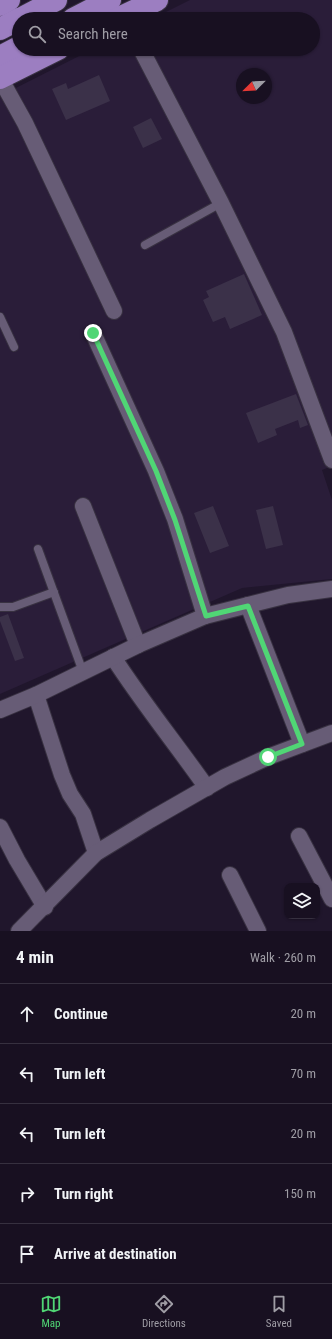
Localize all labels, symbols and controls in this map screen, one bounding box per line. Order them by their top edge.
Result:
search box [12,12,320,56]
icon: search [26,23,48,45]
text: Search here [58,25,128,43]
north arrow [236,68,272,104]
route end [84,324,102,342]
route start [259,748,277,766]
map controls [284,883,320,919]
button: layers [284,883,320,919]
text: 4 min [16,947,54,967]
text: Walk · 260 m [250,950,316,965]
icon: ahead [16,1003,38,1025]
text: Continue [54,1005,108,1023]
text: 20 m [290,1006,316,1021]
icon: left [16,1063,38,1085]
text: Turn left [54,1065,105,1083]
text: 70 m [290,1066,316,1081]
icon: left [16,1123,38,1145]
text: Turn left [54,1125,105,1143]
text: 20 m [290,1126,316,1141]
icon: right [16,1183,38,1205]
text: Turn right [54,1185,113,1203]
text: 150 m [284,1186,316,1201]
icon: arrive [16,1243,38,1265]
text: Arrive at destination [54,1245,177,1263]
tab: Map [40,1293,62,1330]
tab: Directions [142,1293,186,1330]
tab: Saved [266,1293,292,1330]

